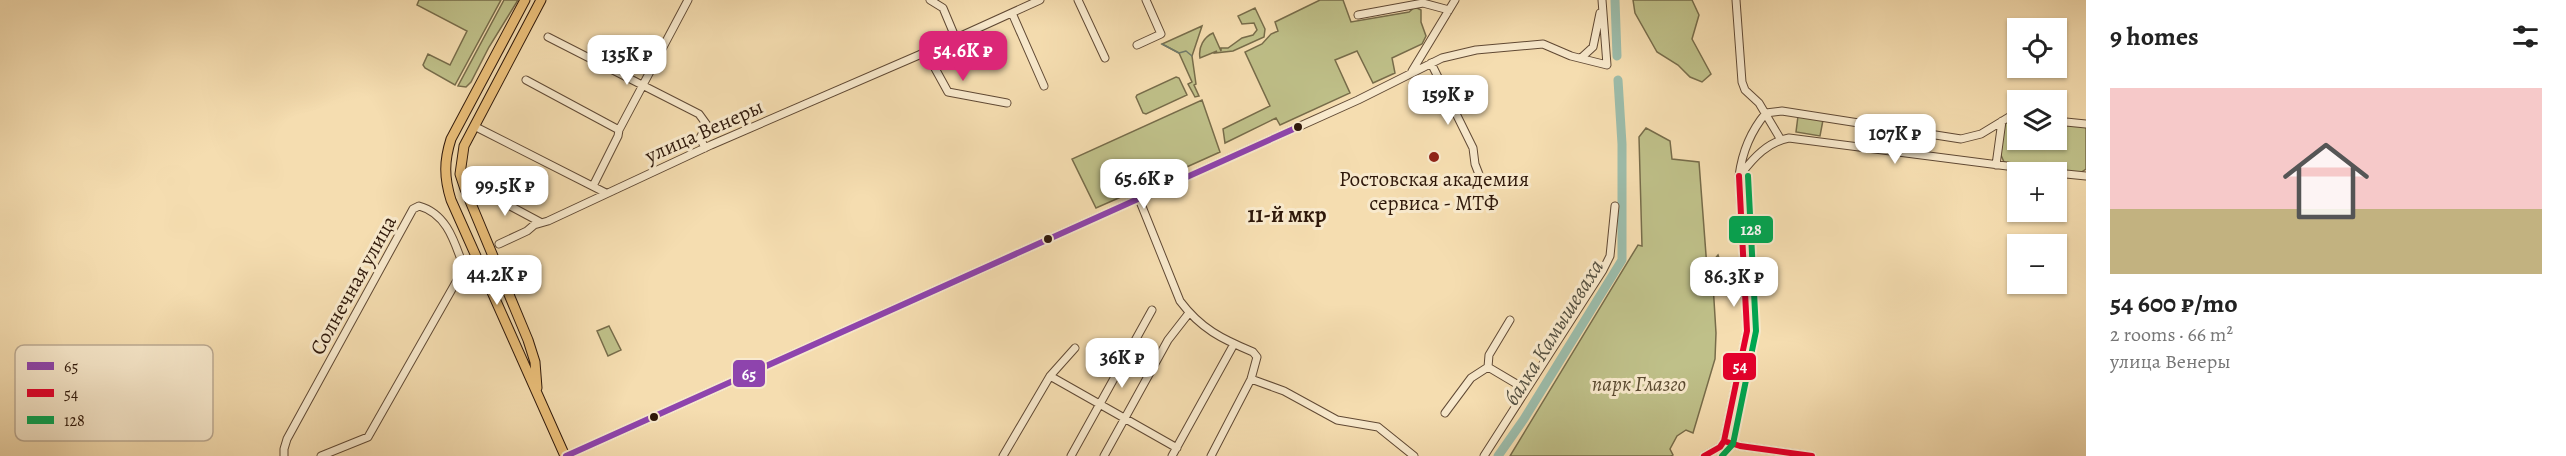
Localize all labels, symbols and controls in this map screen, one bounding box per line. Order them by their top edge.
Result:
map controls [2007,18,2067,294]
button: locate [2007,18,2067,78]
text: 9 homes [2110,19,2199,54]
icon: filters [2509,20,2542,53]
pin: 54.6K ₽ [908,31,1018,82]
pin: 135K ₽ [578,35,676,86]
text: 54.6K ₽ [933,37,993,64]
text: 135K ₽ [601,41,653,68]
pin: 159K ₽ [1399,75,1497,126]
text: 159K ₽ [1422,81,1474,108]
button: layers [2007,90,2067,150]
street label: улица Венеры [640,92,767,170]
pin: 107K ₽ [1846,114,1944,165]
text: 107K ₽ [1869,120,1921,147]
unlabelled marker [1292,121,1304,133]
icon: home [2272,127,2380,235]
marker: Ростовская академия сервиса - МТФ [1427,150,1441,164]
pin: 65.6K ₽ [1089,159,1199,210]
button: + [2007,162,2067,222]
text: 65.6K ₽ [1114,165,1174,192]
place label: Ростовская академия сервиса - МТФ [1339,165,1529,217]
pin: 99.5K ₽ [450,166,560,217]
text: 99.5K ₽ [475,172,535,199]
district label: 11-й мкр [1248,200,1327,230]
street label: Солнечная улица [303,210,403,360]
line badge: 128 [1728,215,1774,244]
text: 128 [1740,219,1762,241]
unlabelled marker [1042,233,1054,245]
button: − [2007,234,2067,294]
water label: балка Камышеваха [1497,254,1611,411]
pin: 44.2K ₽ [442,255,552,306]
pin: 86.3K ₽ [1679,257,1789,308]
text: 44.2K ₽ [467,261,527,288]
text: 86.3K ₽ [1704,263,1764,290]
text: 54 600 ₽/mo [2110,286,2238,321]
text: 2 rooms · 66 m² [2110,321,2233,348]
pin: 36K ₽ [1080,338,1164,389]
text: 36K ₽ [1100,344,1144,371]
legend [15,345,213,441]
text: улица Венеры [2110,348,2231,375]
line badge: 54 [1722,352,1757,381]
text: 65 [64,356,78,378]
text: 54 [1733,356,1748,378]
line badge: 65 [732,359,766,388]
text: 65 [742,364,756,386]
park label: парк Глазго [1592,370,1686,398]
text: 54 [64,383,78,405]
text: 128 [64,410,85,432]
unlabelled marker [648,411,660,423]

